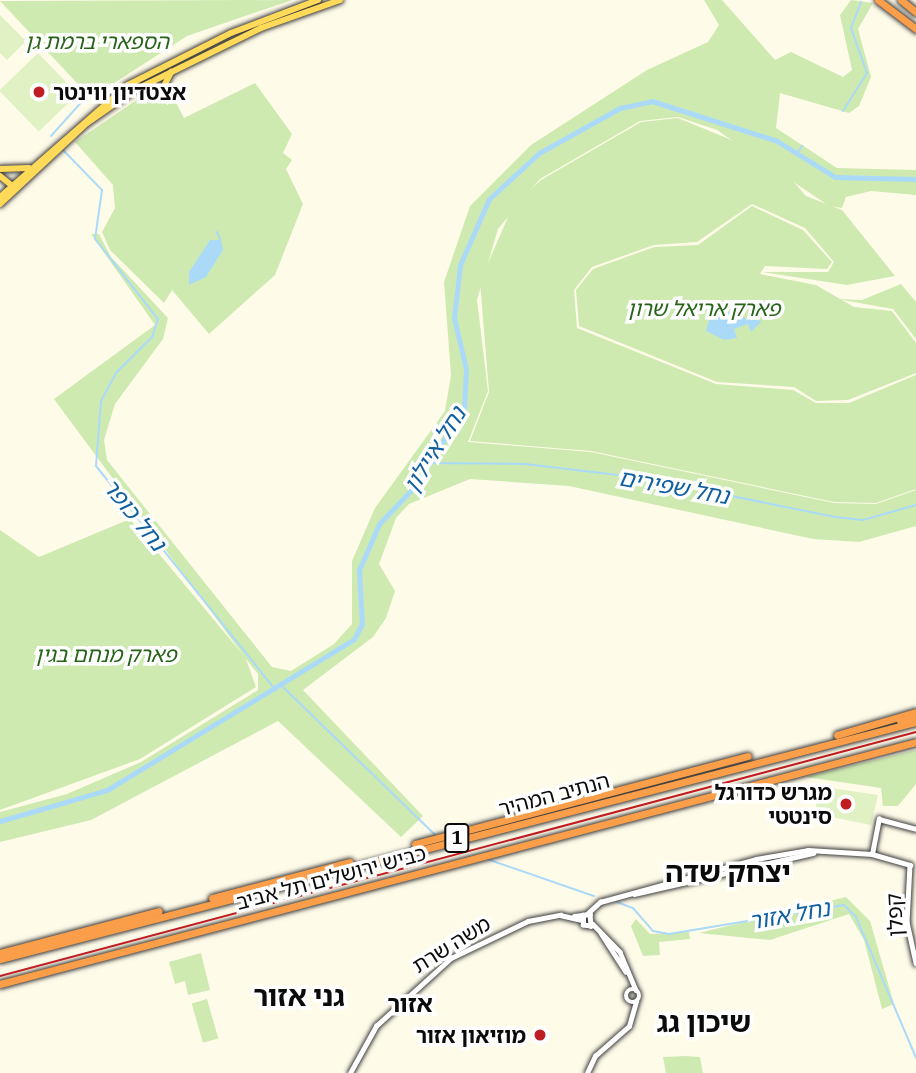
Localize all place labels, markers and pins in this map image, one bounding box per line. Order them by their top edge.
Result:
place label: אצטדיון ווינטר [53,79,186,105]
marker: אצטדיון ווינטר [31,84,47,100]
place label: מגרש כדורגל סינטטי [715,779,832,829]
marker: מגרש כדורגל סינטטי [838,796,854,812]
place label: מוזיאון אזור [416,1022,526,1048]
marker: מוזיאון אזור [532,1027,548,1043]

